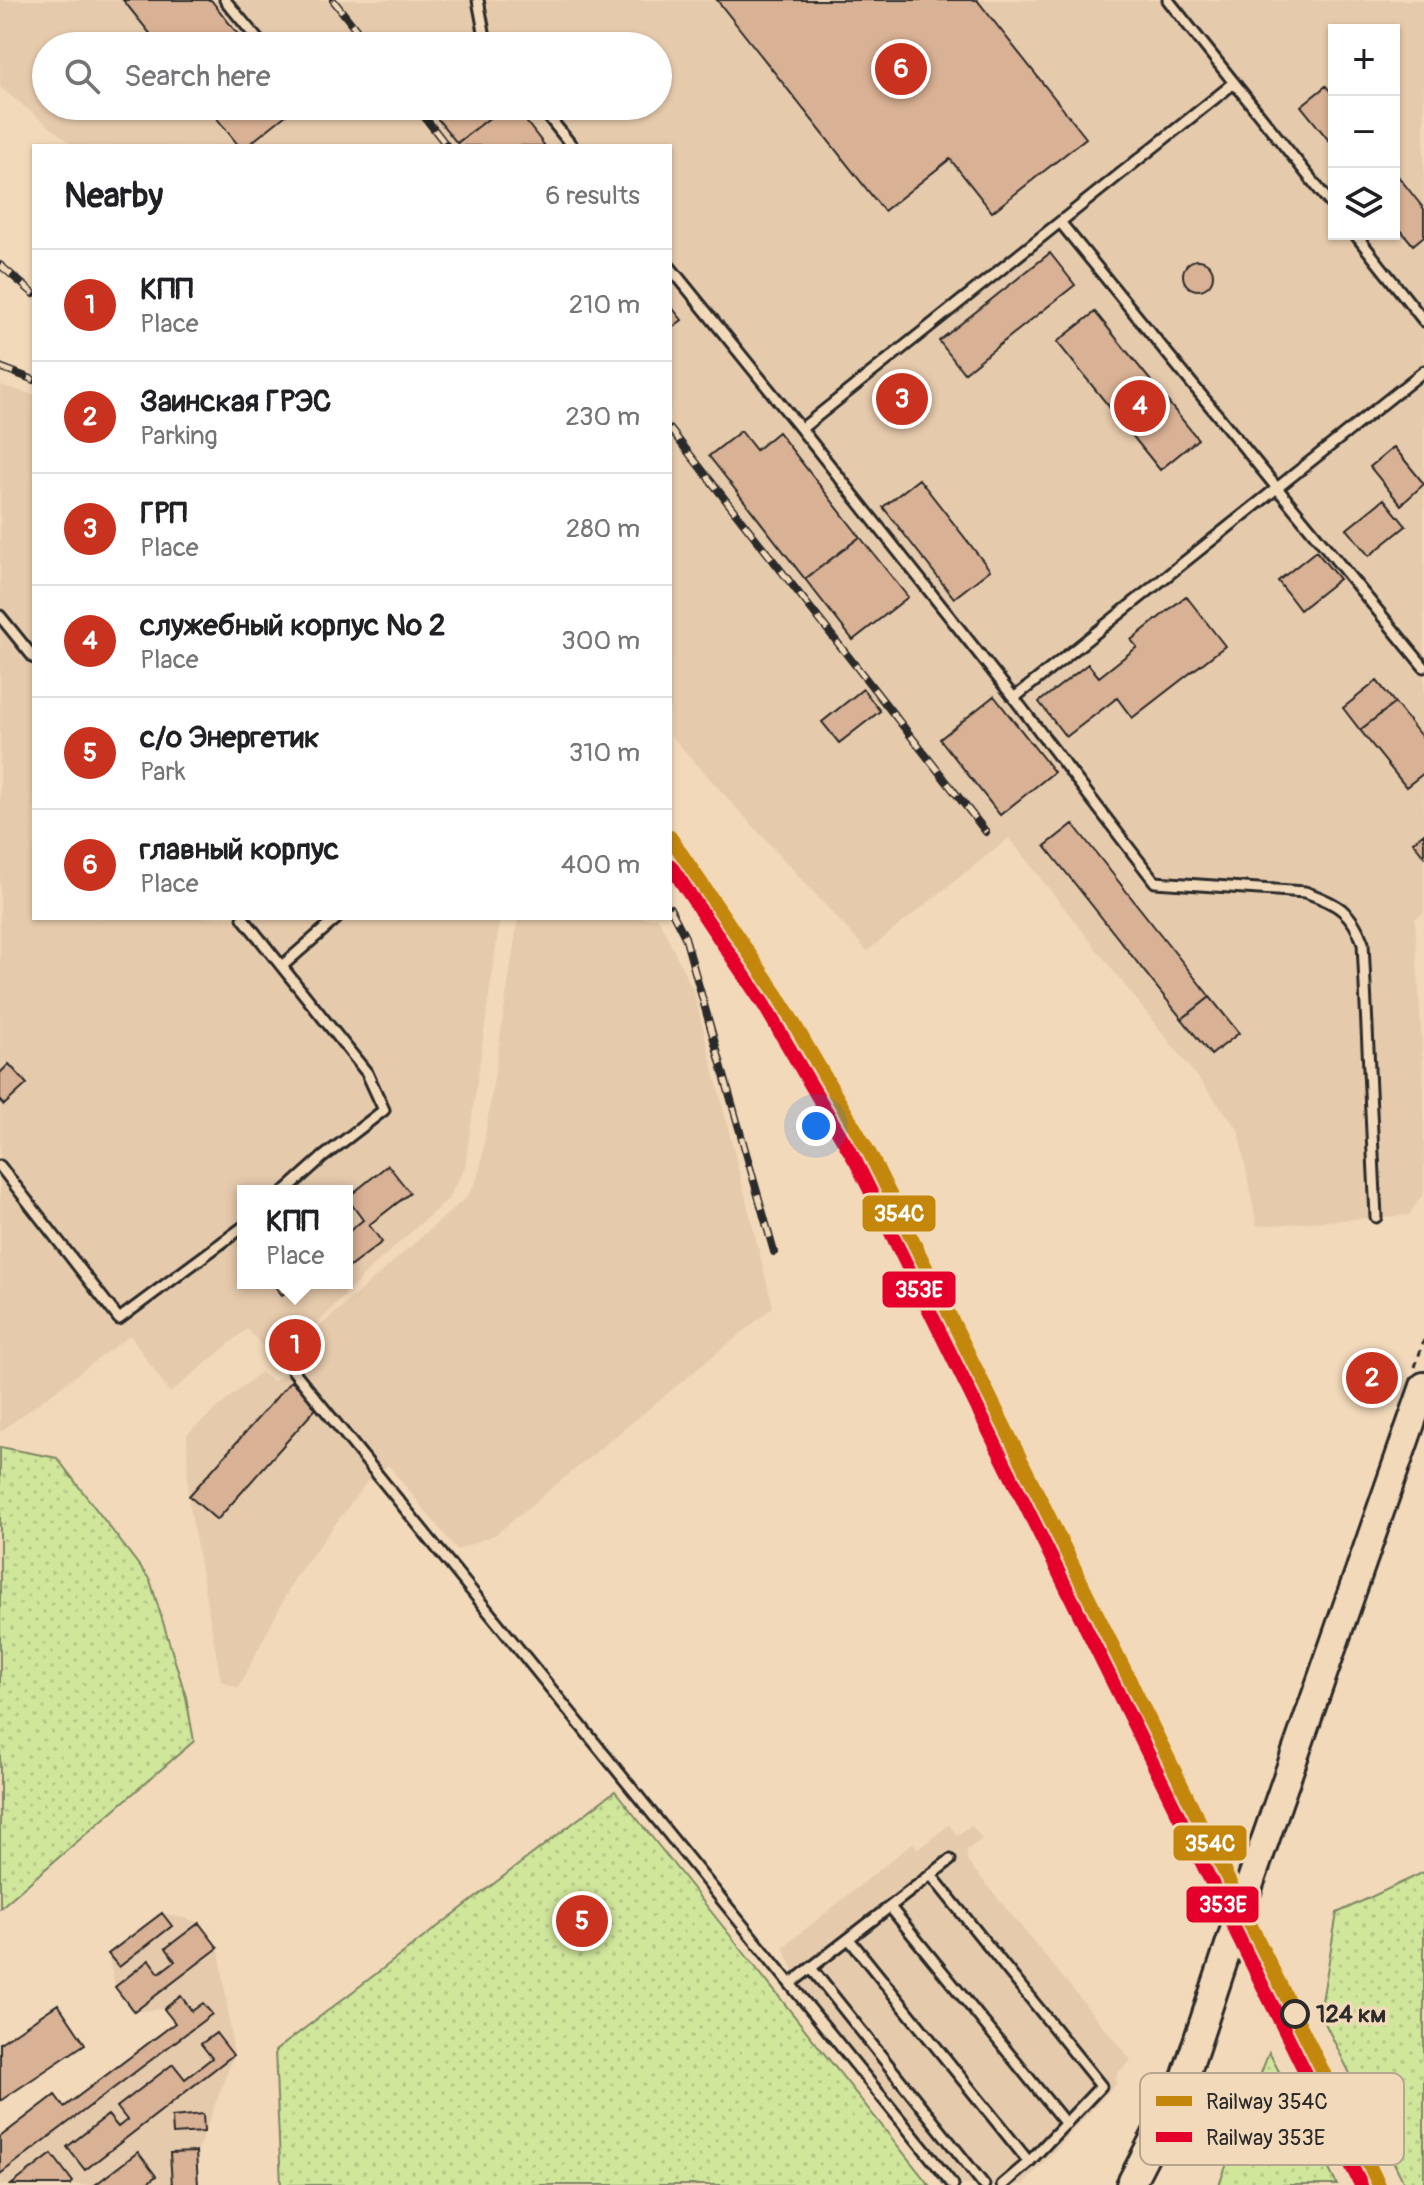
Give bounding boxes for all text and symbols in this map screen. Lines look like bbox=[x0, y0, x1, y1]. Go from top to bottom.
map controls bbox=[1328, 24, 1400, 240]
button: + bbox=[1328, 24, 1400, 96]
search box bbox=[32, 32, 672, 120]
pin: 6 bbox=[875, 39, 927, 99]
icon: search bbox=[60, 54, 104, 98]
text: Search here bbox=[124, 58, 271, 95]
button: − bbox=[1328, 96, 1400, 168]
button: layers bbox=[1328, 168, 1400, 240]
text: Nearby bbox=[64, 175, 163, 218]
text: 6 results bbox=[545, 180, 640, 212]
text: КПП bbox=[140, 271, 193, 308]
text: 1 bbox=[85, 289, 95, 321]
text: 210 m bbox=[569, 289, 640, 321]
text: Place bbox=[140, 308, 199, 340]
pin: 3 bbox=[876, 369, 928, 429]
pin: 4 bbox=[1114, 376, 1166, 436]
text: Заинская ГРЭС bbox=[140, 383, 331, 420]
text: 2 bbox=[83, 401, 97, 433]
text: 230 m bbox=[565, 401, 640, 433]
text: Parking bbox=[140, 420, 218, 452]
text: ГРП bbox=[140, 495, 187, 532]
text: 3 bbox=[83, 513, 97, 545]
text: 280 m bbox=[566, 513, 640, 545]
text: Place bbox=[140, 532, 199, 564]
text: служебный корпус № 2 bbox=[140, 607, 445, 644]
text: 4 bbox=[82, 625, 98, 657]
text: 300 m bbox=[561, 625, 640, 657]
text: Place bbox=[140, 644, 199, 676]
text: с/о Энергетик bbox=[140, 719, 319, 756]
text: 5 bbox=[83, 737, 97, 769]
text: 310 m bbox=[569, 737, 640, 769]
text: Park bbox=[140, 756, 186, 788]
text: главный корпус bbox=[140, 831, 339, 868]
text: 6 bbox=[82, 849, 98, 881]
text: 400 m bbox=[561, 849, 640, 881]
text: Place bbox=[140, 868, 199, 900]
your location bbox=[796, 1106, 836, 1146]
popup bbox=[237, 1185, 353, 1289]
line badge: 354С bbox=[861, 1194, 937, 1233]
text: 354С bbox=[874, 1200, 925, 1228]
text: КПП bbox=[266, 1203, 319, 1240]
text: Place bbox=[266, 1240, 324, 1272]
line badge: 353Е bbox=[881, 1270, 957, 1309]
text: 353Е bbox=[895, 1276, 944, 1304]
pin: 1 bbox=[269, 1315, 321, 1375]
pin: 2 bbox=[1346, 1348, 1398, 1408]
line badge: 354С bbox=[1172, 1824, 1248, 1862]
text: 354С bbox=[1185, 1830, 1236, 1858]
line badge: 353Е bbox=[1185, 1885, 1260, 1924]
pin: 5 bbox=[556, 1891, 608, 1951]
text: 353Е bbox=[1199, 1891, 1248, 1919]
marker: 124 км bbox=[1281, 2000, 1309, 2028]
place label: 124 км bbox=[1316, 2000, 1386, 2029]
legend bbox=[1140, 2073, 1404, 2165]
text: Railway 354С bbox=[1206, 2088, 1328, 2116]
text: Railway 353Е bbox=[1206, 2124, 1325, 2152]

